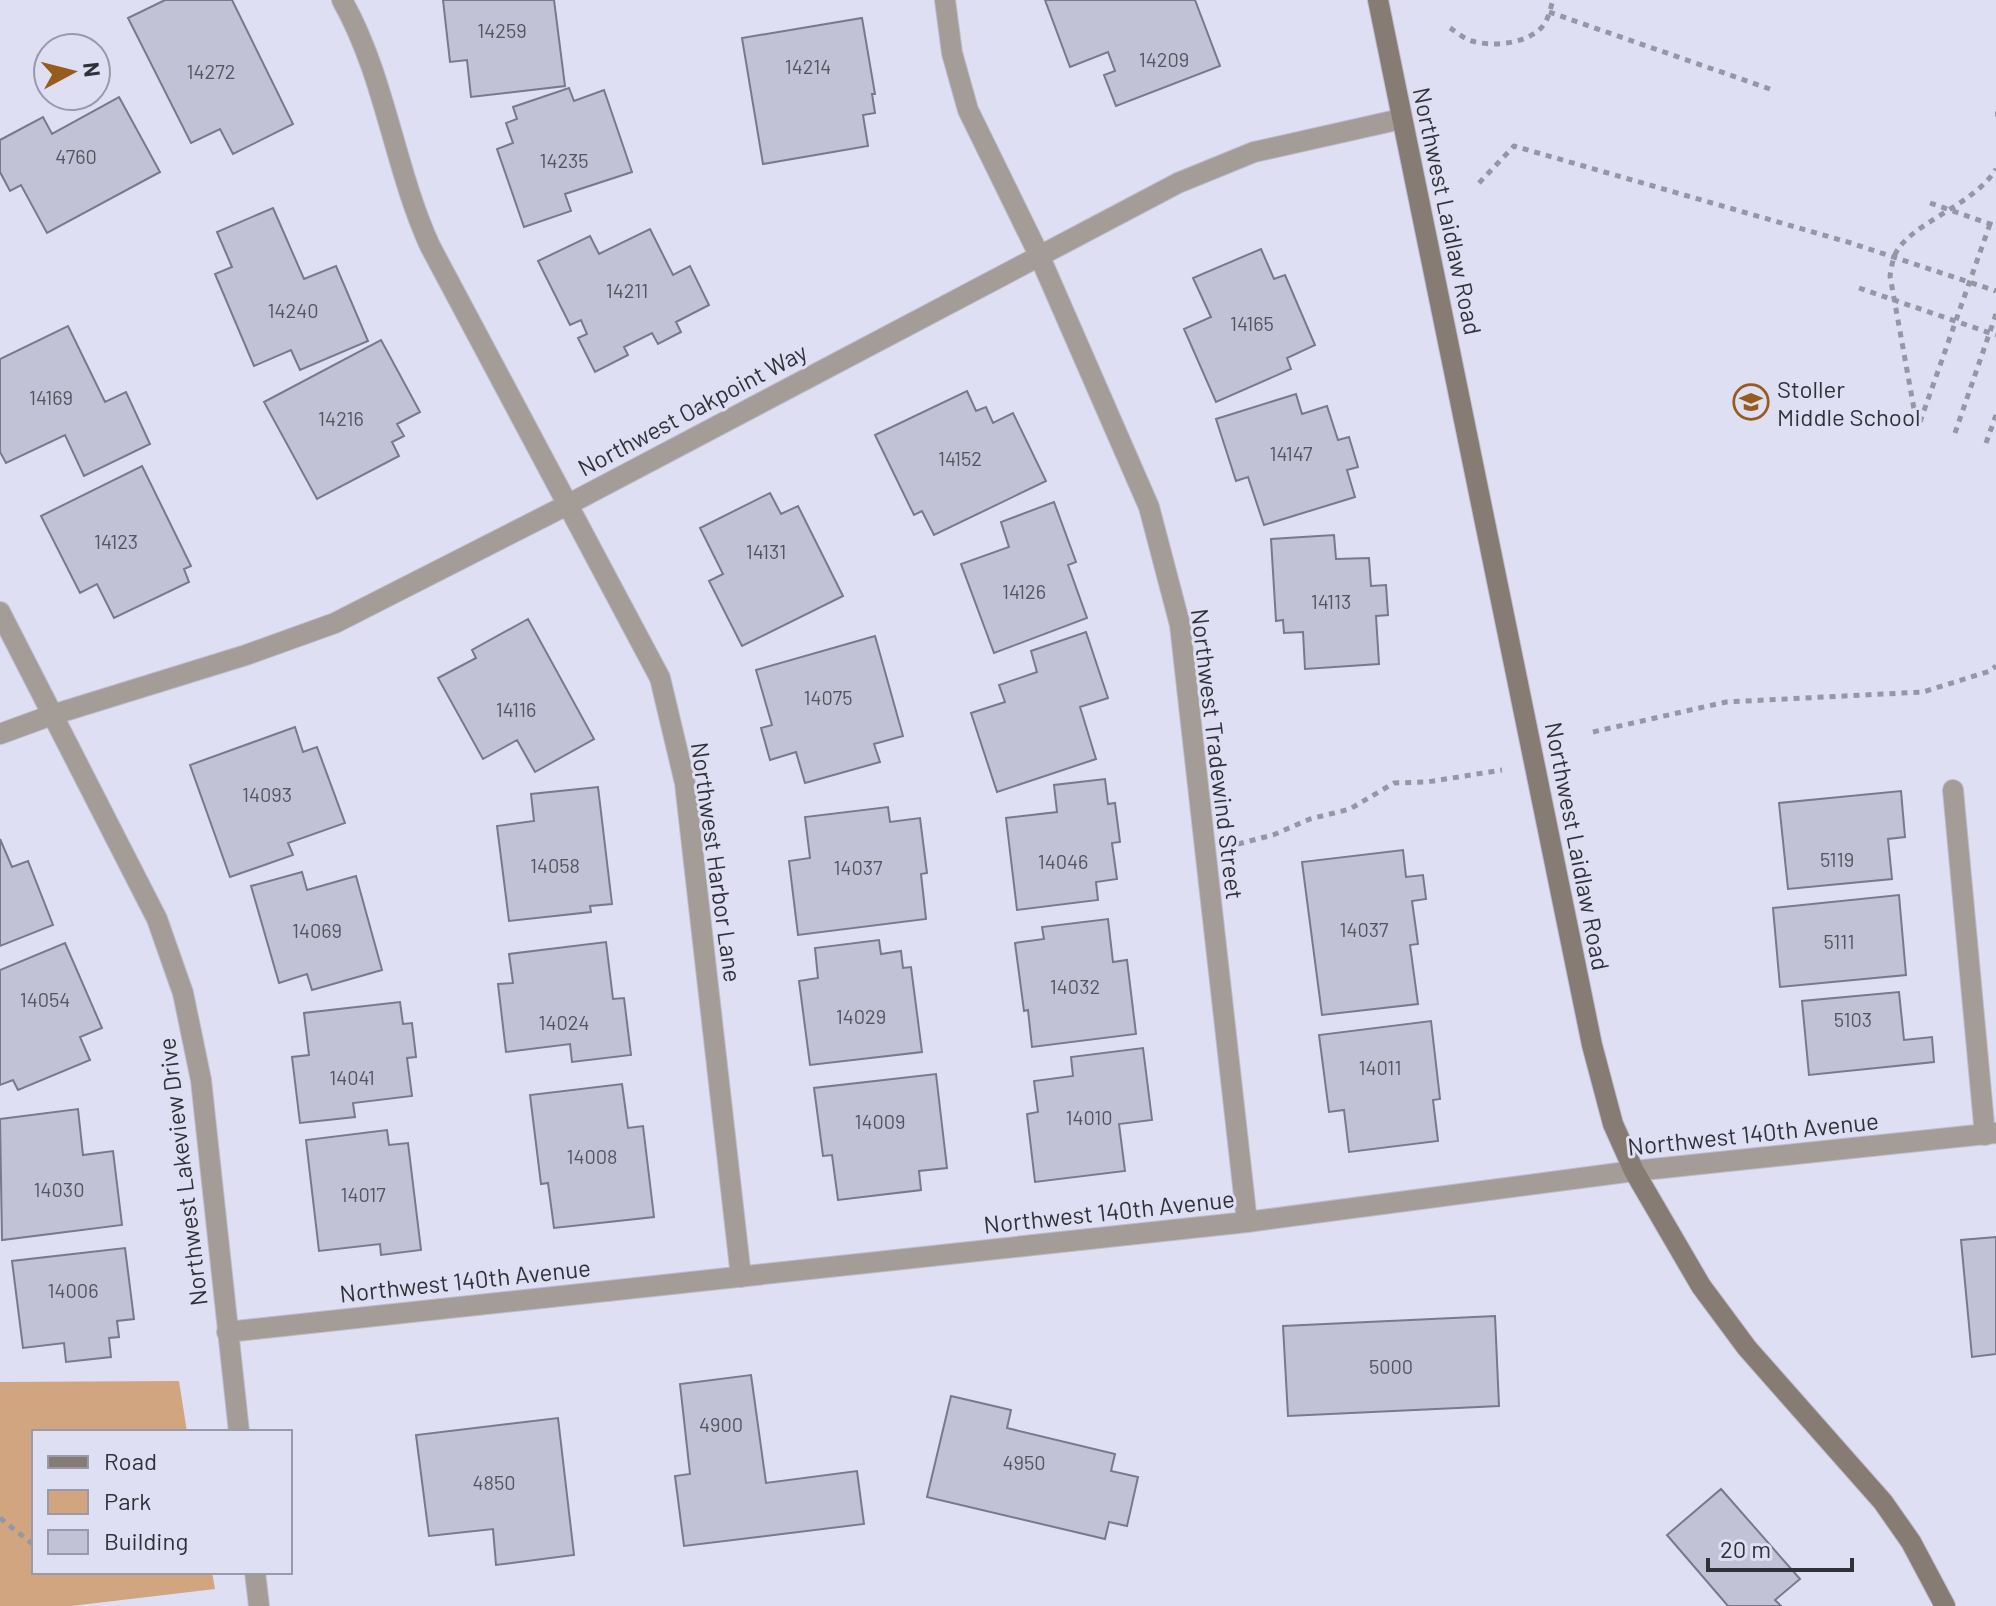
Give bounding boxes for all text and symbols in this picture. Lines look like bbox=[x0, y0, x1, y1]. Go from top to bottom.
house number: 14259 bbox=[477, 18, 527, 42]
north arrow bbox=[32, 32, 112, 112]
house number: 14209 bbox=[1139, 47, 1189, 71]
house number: 14214 bbox=[785, 54, 831, 78]
house number: 14272 bbox=[187, 59, 235, 83]
text: N bbox=[79, 61, 107, 78]
street label: Northwest Laidlaw Road bbox=[1408, 85, 1488, 337]
house number: 4760 bbox=[55, 144, 97, 168]
house number: 14235 bbox=[539, 148, 589, 172]
house number: 14211 bbox=[606, 278, 648, 302]
house number: 14240 bbox=[267, 298, 319, 322]
house number: 14165 bbox=[1230, 311, 1274, 335]
street label: Northwest Oakpoint Way bbox=[572, 336, 812, 482]
place label: Stoller Middle School bbox=[1777, 374, 1921, 431]
school or university icon: Stoller Middle School bbox=[1732, 383, 1770, 421]
house number: 14169 bbox=[29, 385, 73, 409]
house number: 14216 bbox=[318, 406, 364, 430]
house number: 14147 bbox=[1269, 441, 1313, 465]
house number: 14152 bbox=[938, 446, 982, 470]
house number: 14123 bbox=[94, 529, 138, 553]
house number: 14131 bbox=[746, 539, 786, 563]
house number: 14126 bbox=[1002, 579, 1046, 603]
house number: 14113 bbox=[1311, 589, 1351, 613]
street label: Northwest Tradewind Street bbox=[1186, 607, 1250, 901]
house number: 14075 bbox=[803, 685, 853, 709]
house number: 14116 bbox=[496, 697, 536, 721]
street label: Northwest Laidlaw Road bbox=[1540, 719, 1616, 973]
street label: Northwest Harbor Lane bbox=[686, 740, 748, 984]
house number: 14093 bbox=[242, 782, 292, 806]
house number: 5119 bbox=[1820, 847, 1854, 871]
house number: 14046 bbox=[1038, 849, 1088, 873]
house number: 14058 bbox=[530, 853, 580, 877]
house number: 14037 bbox=[833, 855, 883, 879]
house number: 14037 bbox=[1339, 917, 1389, 941]
house number: 14069 bbox=[292, 918, 342, 942]
house number: 5111 bbox=[1824, 929, 1854, 953]
house number: 14032 bbox=[1050, 974, 1100, 998]
house number: 14054 bbox=[20, 987, 70, 1011]
house number: 14029 bbox=[836, 1004, 886, 1028]
house number: 5103 bbox=[1834, 1007, 1872, 1031]
house number: 14024 bbox=[538, 1010, 590, 1034]
street label: Northwest Lakeview Drive bbox=[151, 1036, 213, 1308]
house number: 14011 bbox=[1359, 1055, 1401, 1079]
house number: 14041 bbox=[329, 1065, 375, 1089]
house number: 14010 bbox=[1065, 1105, 1113, 1129]
street label: Northwest 140th Avenue bbox=[1626, 1105, 1880, 1161]
house number: 14009 bbox=[854, 1109, 906, 1133]
house number: 14008 bbox=[566, 1144, 618, 1168]
house number: 14030 bbox=[34, 1177, 84, 1201]
house number: 14017 bbox=[340, 1182, 386, 1206]
street label: Northwest 140th Avenue bbox=[982, 1183, 1236, 1239]
street label: Northwest 140th Avenue bbox=[338, 1252, 592, 1308]
house number: 14006 bbox=[48, 1278, 98, 1302]
house number: 5000 bbox=[1369, 1354, 1413, 1378]
house number: 4900 bbox=[699, 1412, 743, 1436]
legend bbox=[32, 1430, 292, 1574]
text: Road bbox=[104, 1446, 157, 1475]
house number: 4950 bbox=[1002, 1450, 1046, 1474]
house number: 4850 bbox=[472, 1470, 516, 1494]
text: Park bbox=[104, 1486, 151, 1515]
scale bar bbox=[1708, 1522, 1852, 1572]
text: Building bbox=[104, 1526, 188, 1555]
text: 20 m bbox=[1720, 1534, 1771, 1563]

